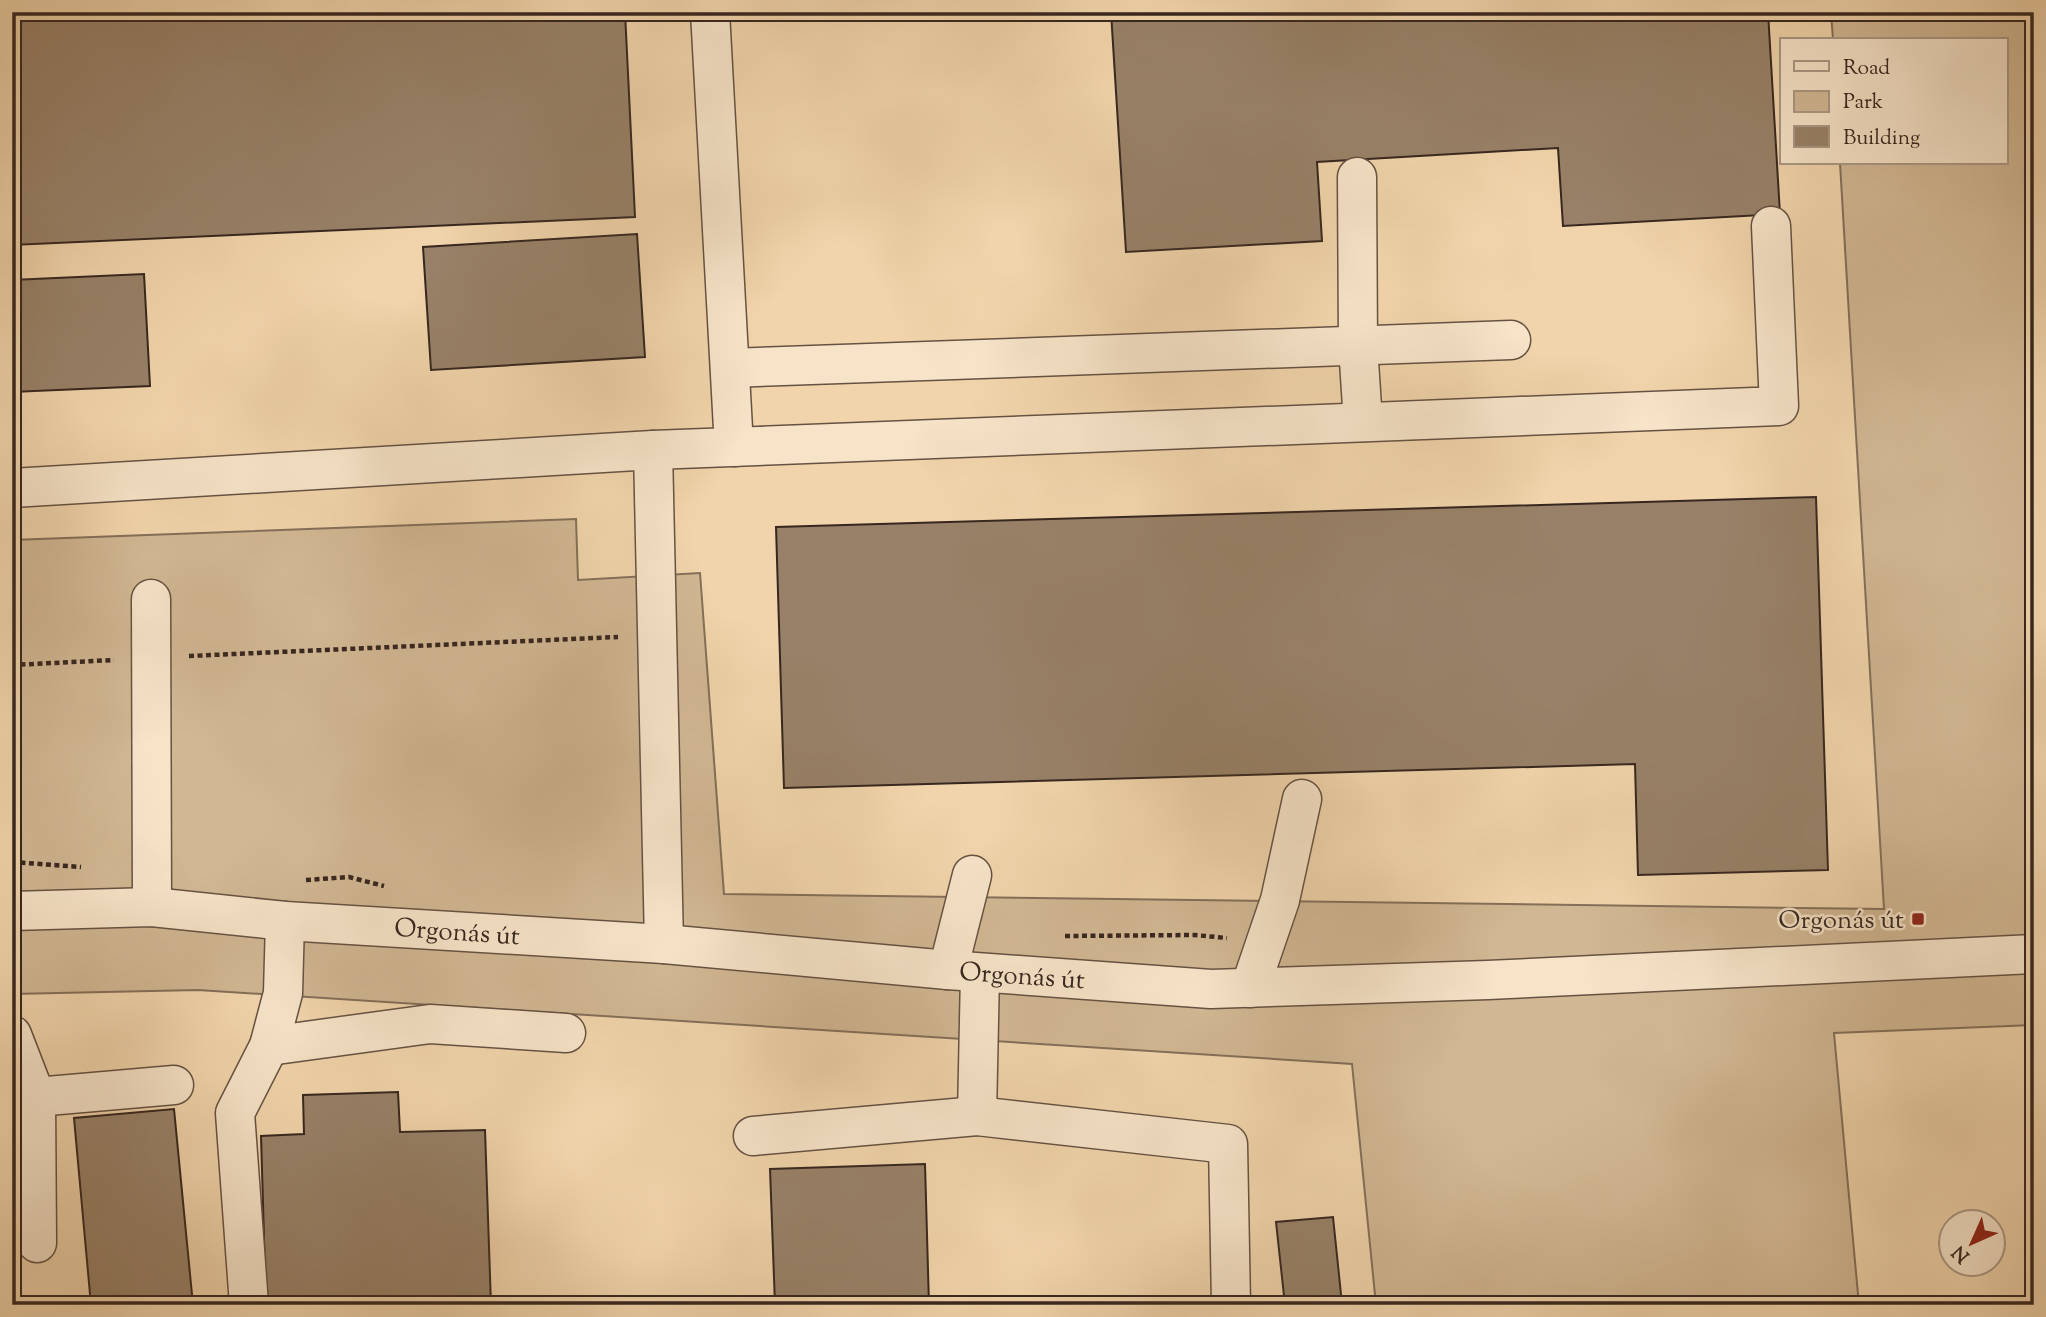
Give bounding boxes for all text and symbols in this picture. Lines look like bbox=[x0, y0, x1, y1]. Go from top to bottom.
legend bbox=[1780, 38, 2008, 164]
text: Road bbox=[1843, 54, 1890, 84]
text: Park bbox=[1843, 88, 1884, 118]
text: Building bbox=[1843, 124, 1920, 154]
place label: Orgonás út bbox=[1778, 903, 1904, 940]
street label: Orgonás út bbox=[393, 911, 521, 956]
marker: Orgonás út bbox=[1910, 911, 1926, 927]
street label: Orgonás út bbox=[958, 955, 1086, 1000]
north arrow bbox=[1938, 1208, 2008, 1278]
text: N bbox=[1947, 1238, 1977, 1268]

